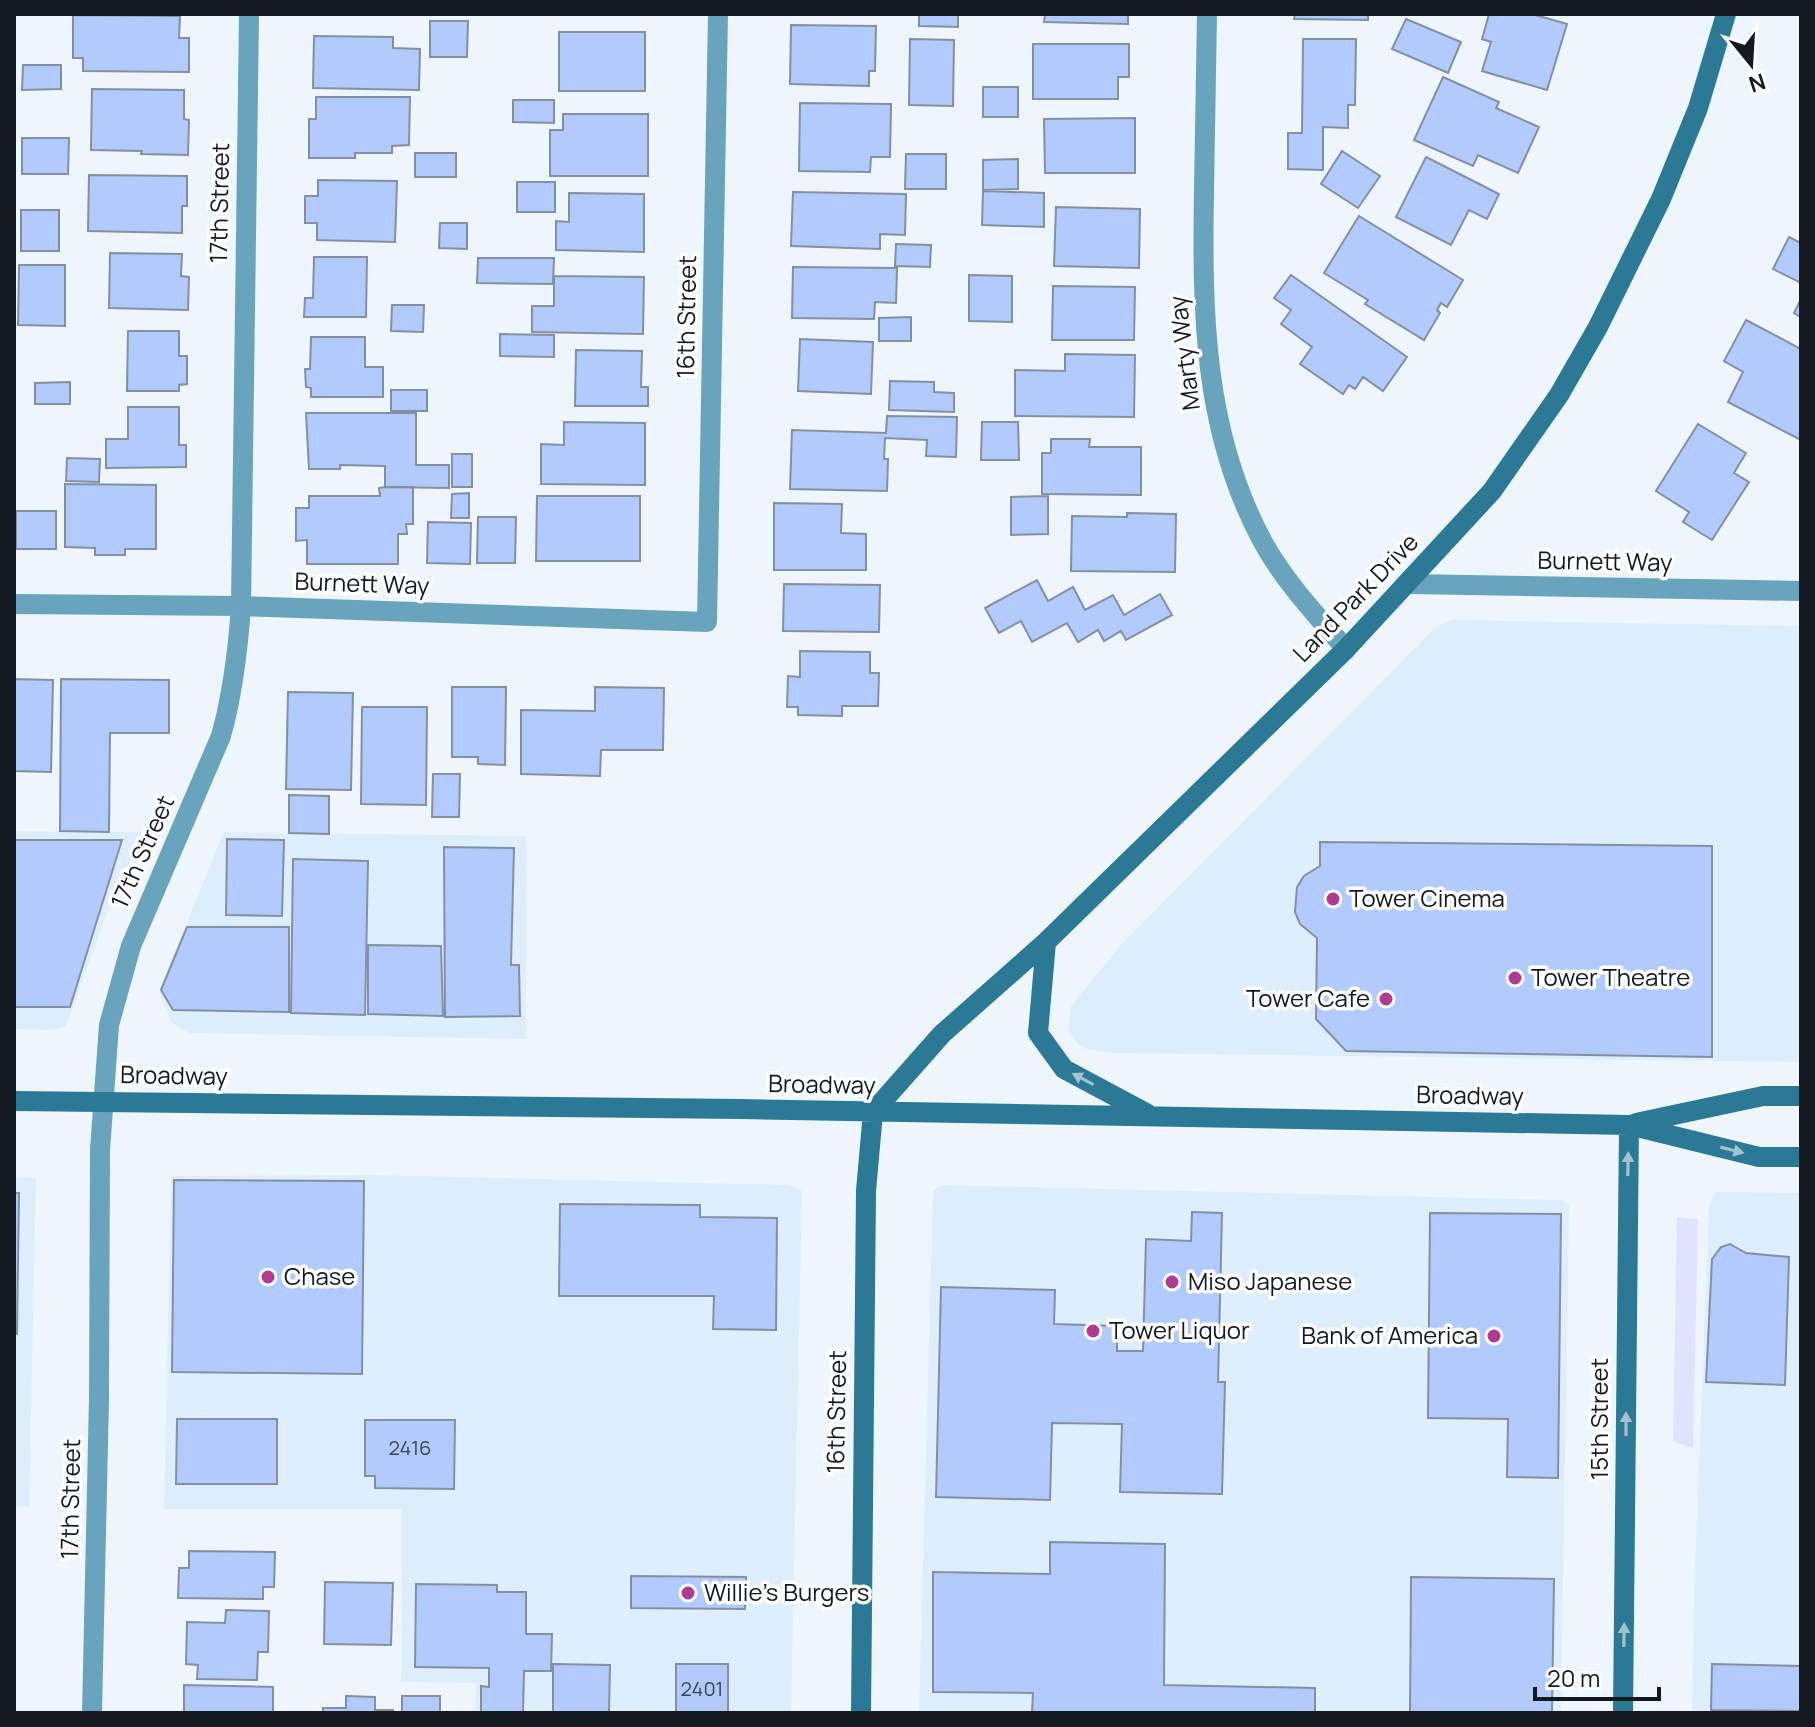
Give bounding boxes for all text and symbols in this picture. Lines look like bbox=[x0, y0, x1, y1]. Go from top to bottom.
north arrow bbox=[1711, 24, 1791, 104]
text: N bbox=[1745, 66, 1769, 100]
street label: 17th Street bbox=[201, 142, 236, 264]
street label: 16th Street bbox=[668, 255, 703, 379]
street label: Marty Way bbox=[1160, 294, 1207, 413]
street label: Land Park Drive bbox=[1285, 525, 1425, 669]
street label: Burnett Way bbox=[1537, 543, 1673, 578]
street label: Burnett Way bbox=[294, 564, 430, 601]
street label: 17th Street bbox=[102, 790, 181, 913]
place label: Tower Cinema bbox=[1349, 881, 1505, 914]
marker: Tower Cinema bbox=[1324, 890, 1342, 908]
place label: Tower Theatre bbox=[1531, 960, 1690, 993]
marker: Tower Theatre bbox=[1506, 969, 1524, 987]
place label: Tower Cafe bbox=[1246, 981, 1370, 1014]
marker: Tower Cafe bbox=[1377, 990, 1395, 1008]
street label: Broadway bbox=[120, 1057, 229, 1092]
street label: Broadway bbox=[768, 1066, 877, 1101]
one-way arrow bbox=[1072, 1073, 1094, 1087]
street label: Broadway bbox=[1416, 1077, 1525, 1112]
one-way arrow bbox=[1719, 1144, 1744, 1156]
one-way arrow bbox=[1622, 1151, 1634, 1176]
place label: Chase bbox=[284, 1259, 355, 1292]
place label: Miso Japanese bbox=[1188, 1264, 1352, 1297]
marker: Chase bbox=[259, 1268, 277, 1286]
marker: Miso Japanese bbox=[1163, 1273, 1181, 1291]
place label: Tower Liquor bbox=[1109, 1313, 1250, 1346]
place label: Bank of America bbox=[1301, 1318, 1478, 1351]
marker: Tower Liquor bbox=[1084, 1322, 1102, 1340]
marker: Bank of America bbox=[1485, 1327, 1503, 1345]
street label: 16th Street bbox=[818, 1350, 853, 1474]
street label: 15th Street bbox=[1582, 1358, 1615, 1480]
one-way arrow bbox=[1620, 1411, 1632, 1436]
house number: 2416 bbox=[389, 1434, 432, 1461]
street label: 17th Street bbox=[52, 1438, 87, 1560]
place label: Willie's Burgers bbox=[704, 1575, 869, 1608]
marker: Willie's Burgers bbox=[679, 1584, 697, 1602]
one-way arrow bbox=[1617, 1622, 1630, 1647]
scale bar bbox=[1535, 1651, 1659, 1701]
text: 20 m bbox=[1547, 1661, 1600, 1694]
house number: 2401 bbox=[681, 1675, 723, 1702]

